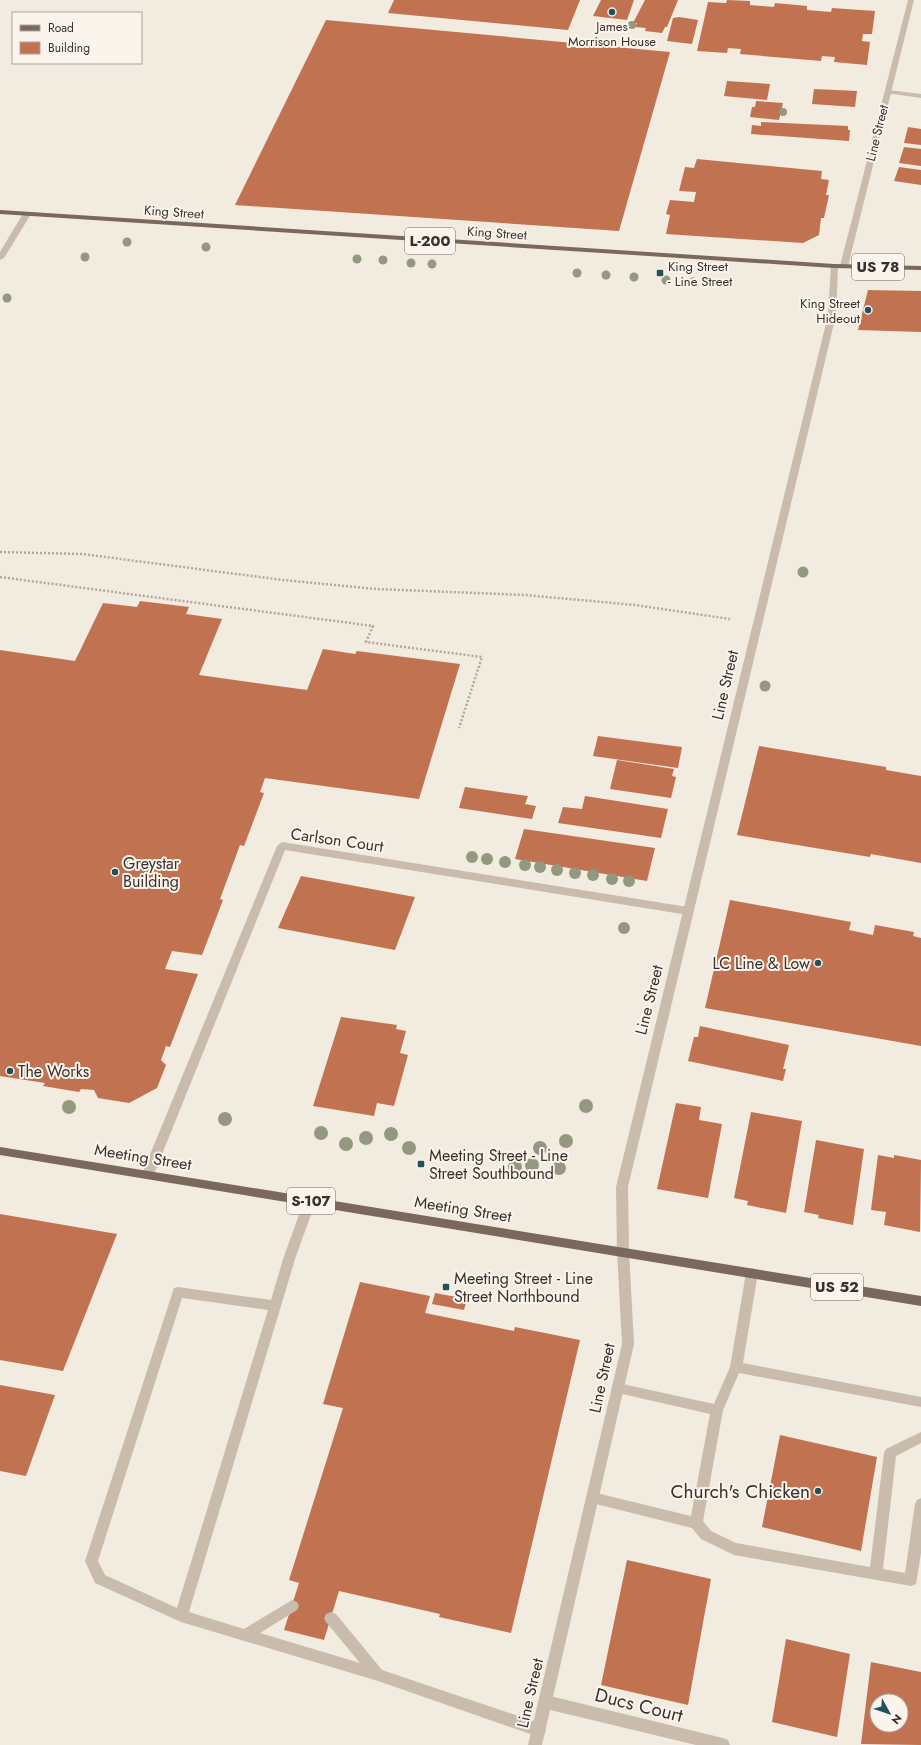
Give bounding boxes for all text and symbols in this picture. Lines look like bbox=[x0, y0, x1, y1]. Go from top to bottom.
marker: James Morrison House bbox=[607, 7, 617, 17]
legend bbox=[12, 12, 142, 64]
place label: James Morrison House bbox=[568, 17, 656, 51]
text: Road bbox=[48, 19, 74, 37]
text: Building bbox=[48, 39, 90, 57]
street label: Line Street bbox=[861, 102, 893, 163]
street label: King Street bbox=[143, 200, 205, 224]
street label: King Street bbox=[466, 221, 528, 245]
road number: L-200 bbox=[405, 228, 455, 254]
road number: US 78 bbox=[852, 254, 904, 280]
place label: King Street - Line Street bbox=[668, 257, 733, 291]
marker: King Street - Line Street bbox=[655, 268, 665, 278]
place label: King Street Hideout bbox=[800, 294, 861, 328]
marker: King Street Hideout bbox=[863, 305, 873, 315]
street label: Line Street bbox=[706, 648, 744, 722]
street label: Carlson Court bbox=[289, 822, 385, 858]
place label: Greystar Building bbox=[123, 852, 180, 893]
marker: Greystar Building bbox=[110, 867, 120, 877]
place label: LC Line & Low bbox=[713, 952, 810, 975]
marker: LC Line & Low bbox=[813, 958, 823, 968]
street label: Line Street bbox=[629, 963, 669, 1037]
place label: The Works bbox=[18, 1060, 89, 1083]
marker: The Works bbox=[5, 1066, 15, 1076]
street label: Meeting Street bbox=[93, 1138, 193, 1176]
place label: Meeting Street - Line Street Southbound bbox=[429, 1144, 568, 1185]
marker: Meeting Street - Line Street Southbound bbox=[416, 1159, 426, 1169]
road number: S-107 bbox=[287, 1188, 335, 1214]
street label: Meeting Street bbox=[413, 1190, 513, 1228]
place label: Meeting Street - Line Street Northbound bbox=[454, 1267, 593, 1308]
road number: US 52 bbox=[811, 1274, 863, 1300]
marker: Meeting Street - Line Street Northbound bbox=[441, 1282, 451, 1292]
street label: Line Street bbox=[583, 1341, 621, 1415]
place label: Church's Chicken bbox=[671, 1478, 810, 1505]
marker: Church's Chicken bbox=[813, 1486, 823, 1496]
street label: Line Street bbox=[511, 1656, 549, 1730]
street label: Ducs Court bbox=[592, 1681, 686, 1729]
north arrow bbox=[869, 1693, 909, 1733]
text: N bbox=[888, 1711, 906, 1728]

